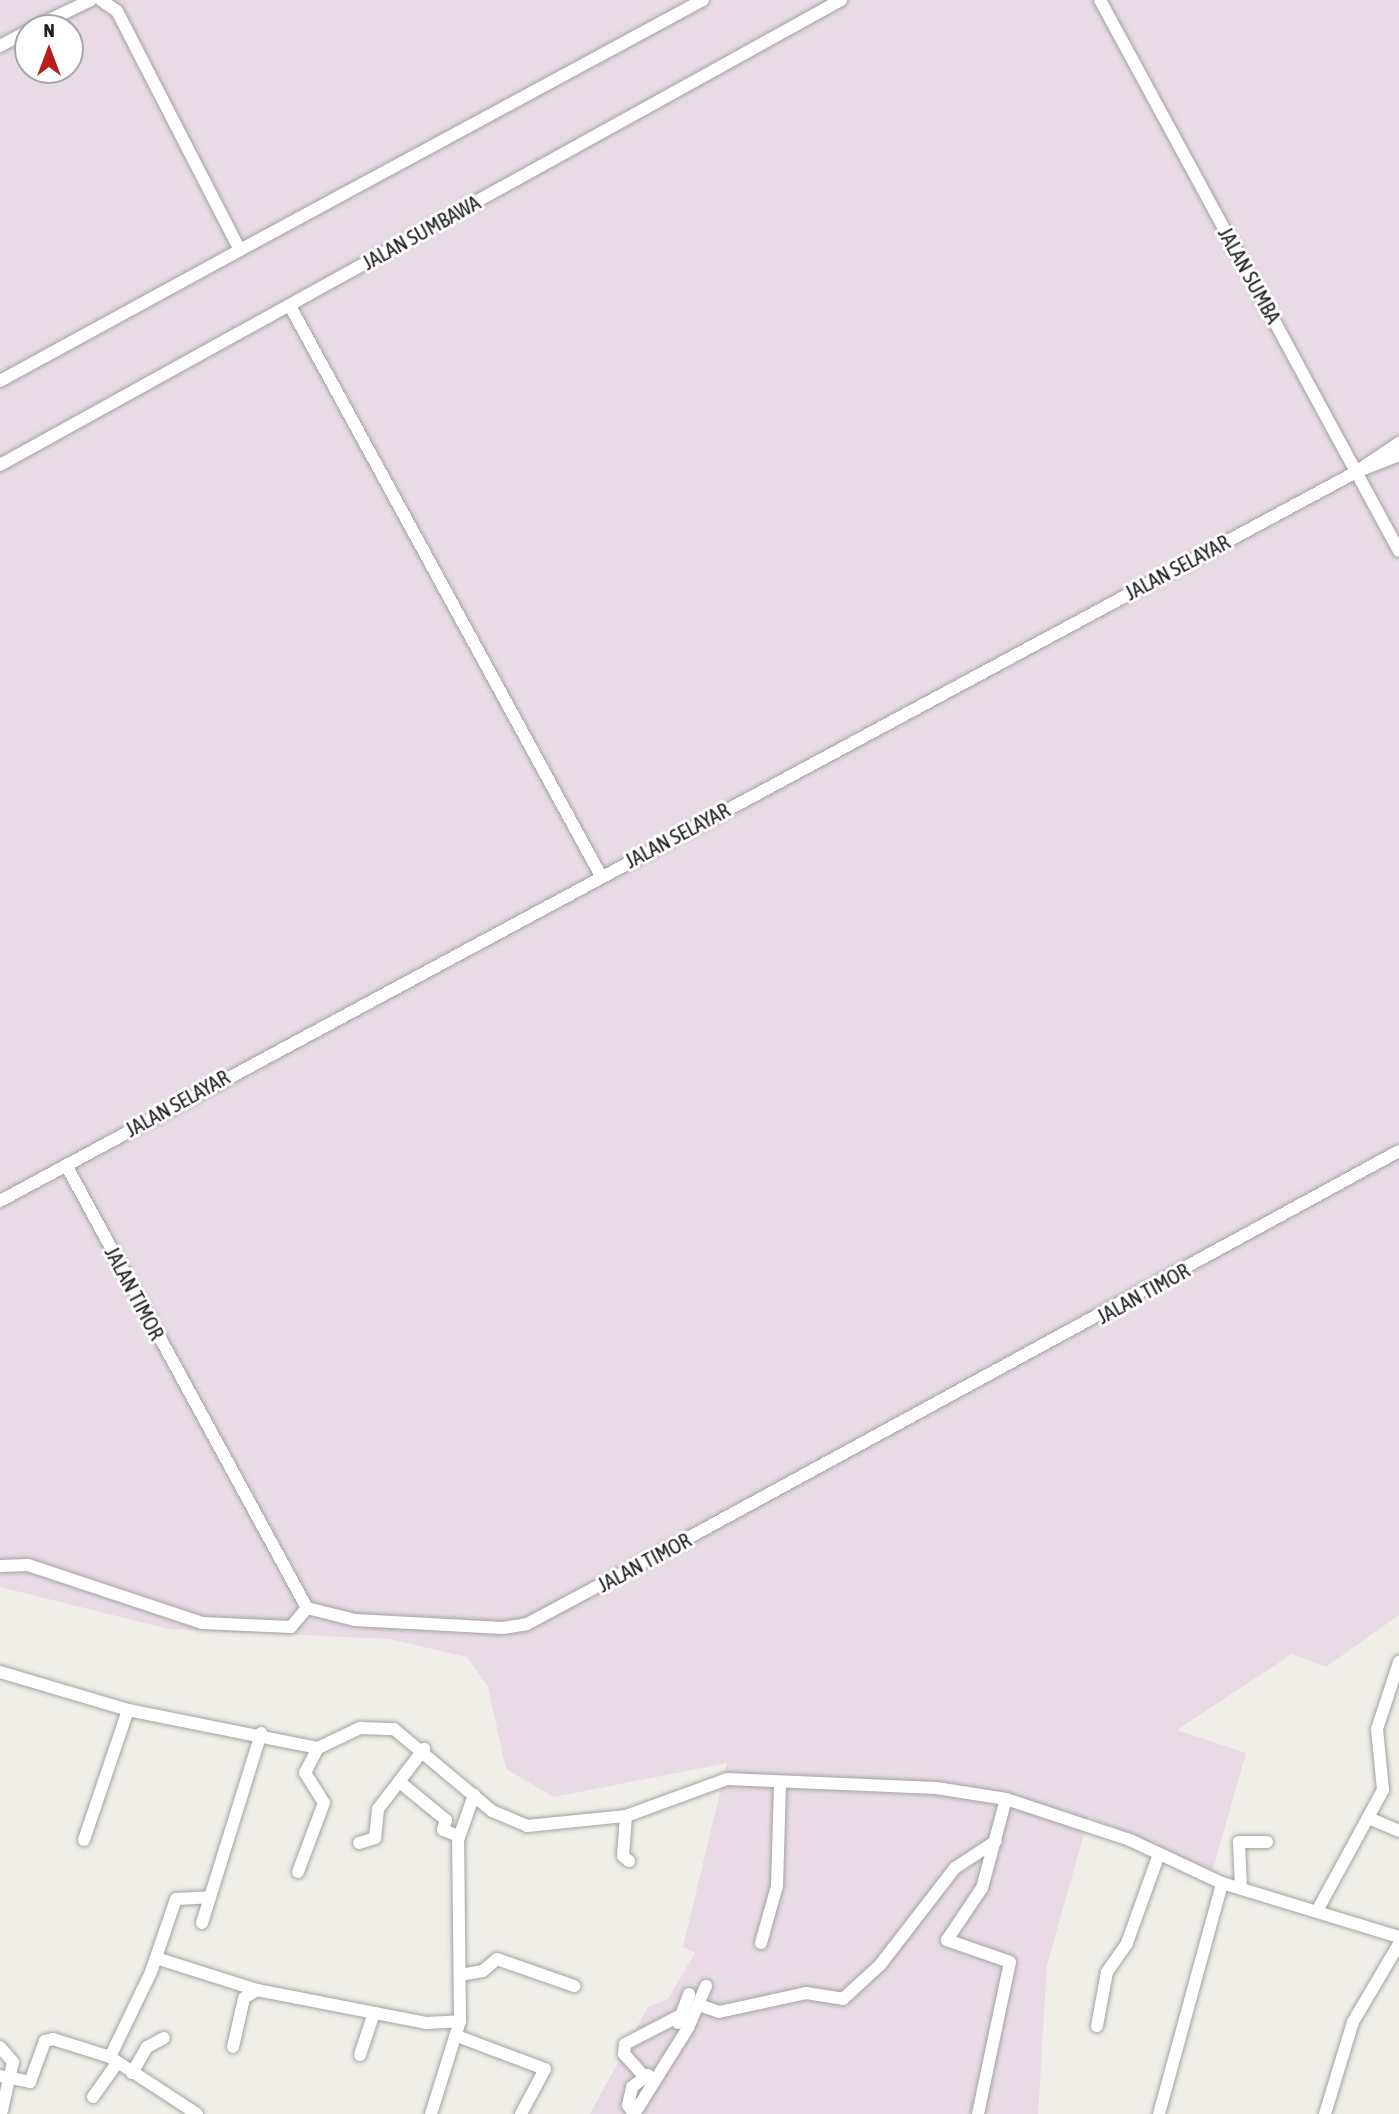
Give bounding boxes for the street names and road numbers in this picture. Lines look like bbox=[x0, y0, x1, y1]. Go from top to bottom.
street label: JALAN SUMBAWA bbox=[358, 189, 484, 275]
street label: JALAN SUMBA bbox=[1213, 222, 1287, 328]
street label: JALAN SELAYAR bbox=[1120, 529, 1234, 605]
street label: JALAN SELAYAR bbox=[620, 797, 734, 873]
street label: JALAN SELAYAR bbox=[121, 1064, 233, 1142]
street label: JALAN TIMOR bbox=[100, 1242, 170, 1344]
street label: JALAN TIMOR bbox=[1092, 1257, 1194, 1329]
street label: JALAN TIMOR bbox=[593, 1527, 695, 1597]

